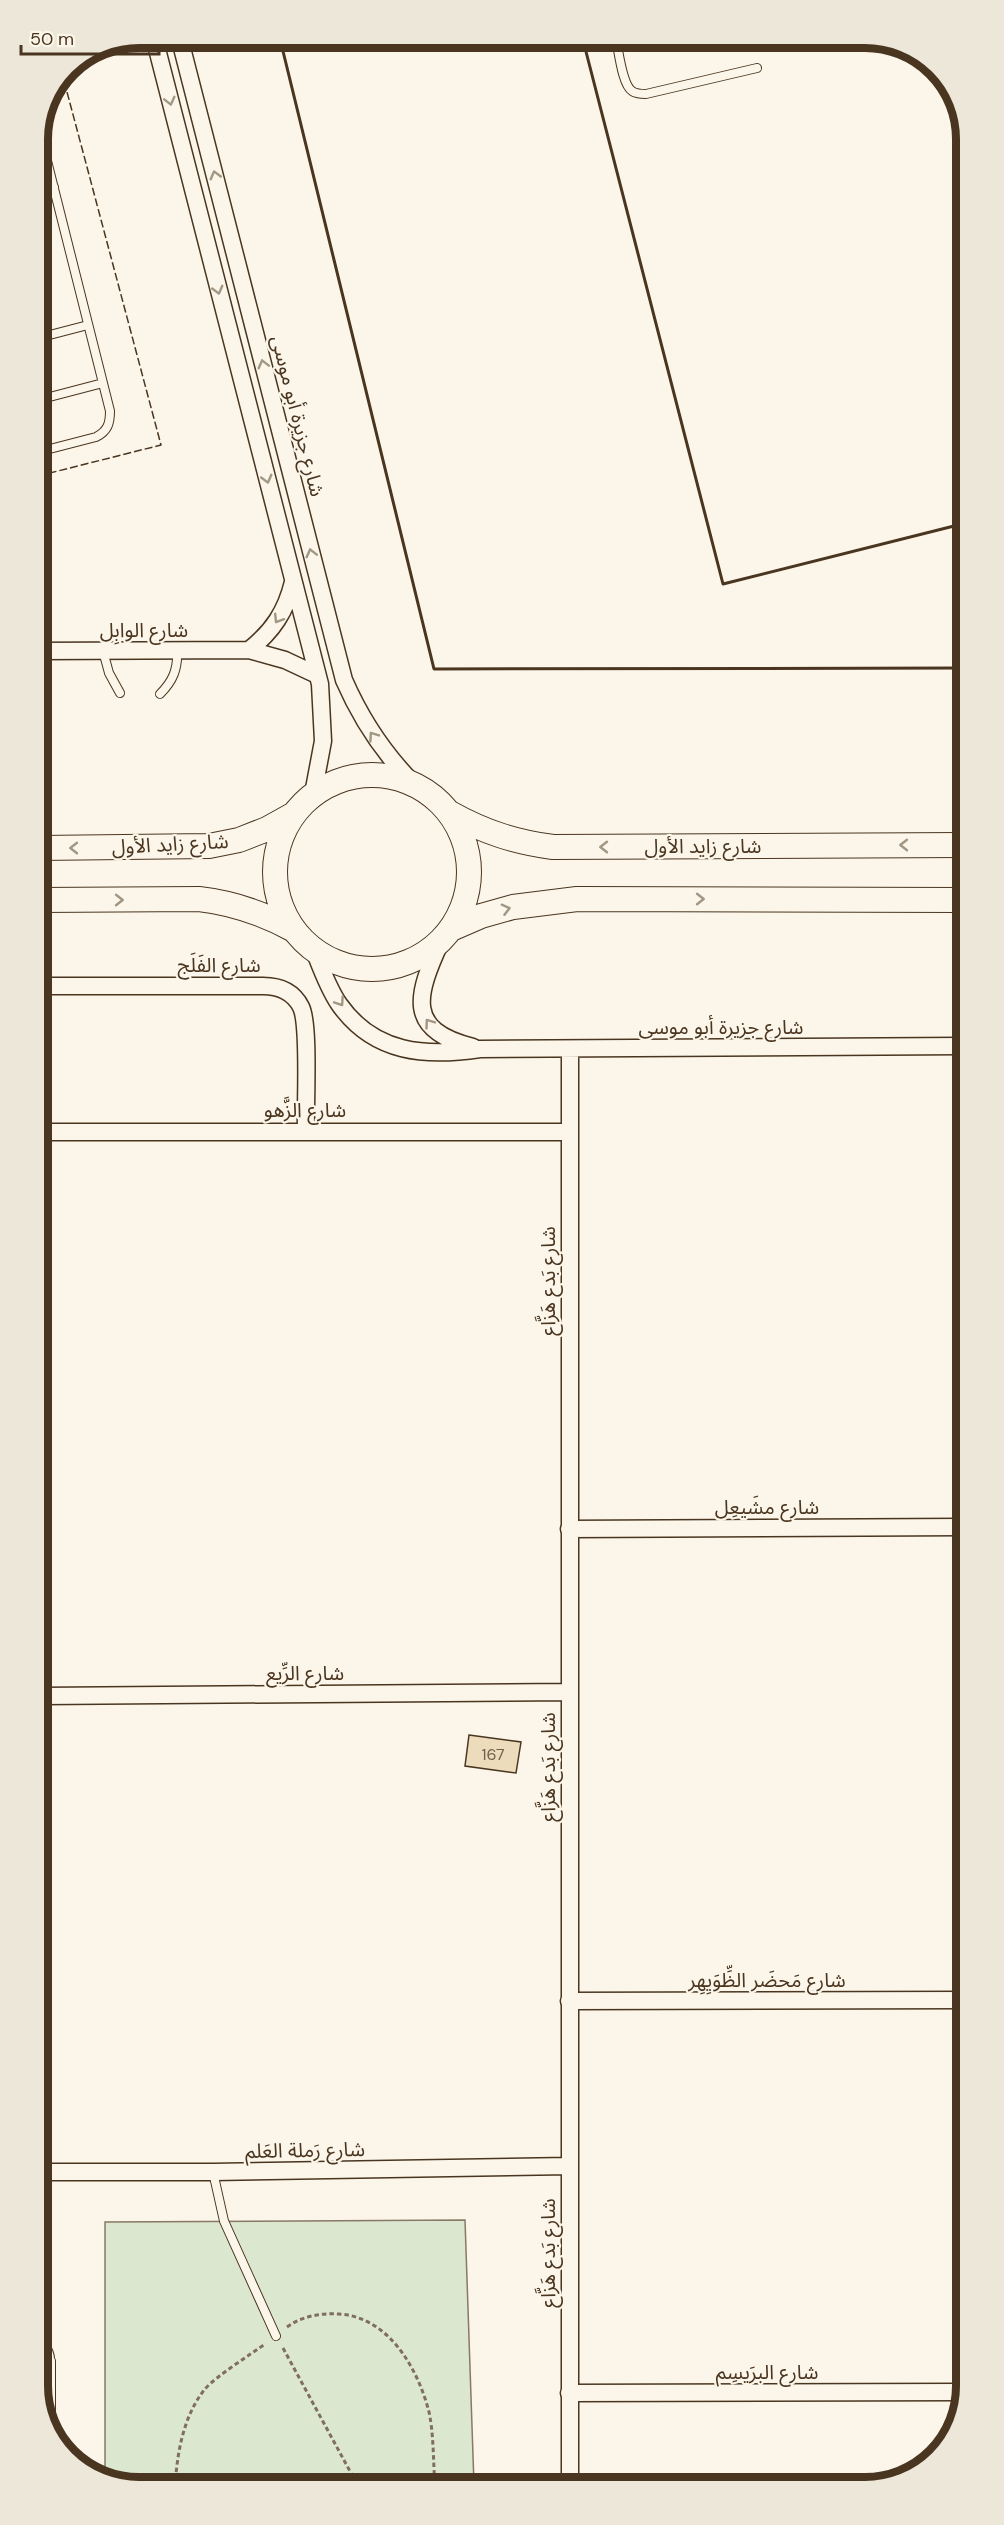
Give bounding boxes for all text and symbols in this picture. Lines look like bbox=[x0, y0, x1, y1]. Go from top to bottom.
scale bar bbox=[21, 18, 159, 56]
text: 50 m bbox=[30, 27, 74, 51]
one-way arrow bbox=[162, 96, 175, 106]
one-way arrow bbox=[210, 170, 222, 181]
one-way arrow bbox=[211, 284, 223, 295]
street label: شارع جزيرة أبو موسى bbox=[263, 333, 331, 500]
one-way arrow bbox=[258, 359, 271, 369]
one-way arrow bbox=[260, 474, 273, 484]
one-way arrow bbox=[305, 548, 318, 558]
one-way arrow bbox=[274, 613, 286, 623]
street label: شارع الوابِل bbox=[100, 617, 188, 645]
one-way arrow bbox=[369, 732, 380, 743]
street label: شارع زايد الأول bbox=[111, 828, 229, 862]
street label: شارع زايد الأول bbox=[644, 833, 762, 861]
one-way arrow bbox=[900, 839, 909, 851]
one-way arrow bbox=[600, 841, 609, 853]
one-way arrow bbox=[69, 842, 78, 854]
one-way arrow bbox=[696, 893, 705, 905]
one-way arrow bbox=[114, 894, 123, 906]
one-way arrow bbox=[500, 904, 511, 916]
street label: شارع الفَلَج bbox=[177, 952, 261, 980]
one-way arrow bbox=[332, 996, 343, 1007]
street label: شارع جزيرة أبو موسى bbox=[638, 1014, 804, 1042]
one-way arrow bbox=[425, 1019, 436, 1030]
street label: شارع الزَّهو bbox=[264, 1096, 346, 1125]
street label: شارع بَدع هَزَّاع bbox=[534, 1226, 563, 1336]
street label: شارع مشَيعِل bbox=[715, 1494, 819, 1522]
street label: شارع الرِّيع bbox=[266, 1660, 344, 1688]
street label: شارع بَدع هَزَّاع bbox=[534, 1712, 563, 1822]
house number: 167 bbox=[481, 1744, 505, 1765]
street label: شارع مَحضَر الظِّوَيِهِر bbox=[687, 1964, 846, 1995]
street label: شارع رَملة العَلم bbox=[245, 2136, 365, 2166]
street label: شارع بَدع هَزَّاع bbox=[534, 2198, 563, 2308]
street label: شارع البرَيسِم bbox=[716, 2359, 818, 2387]

